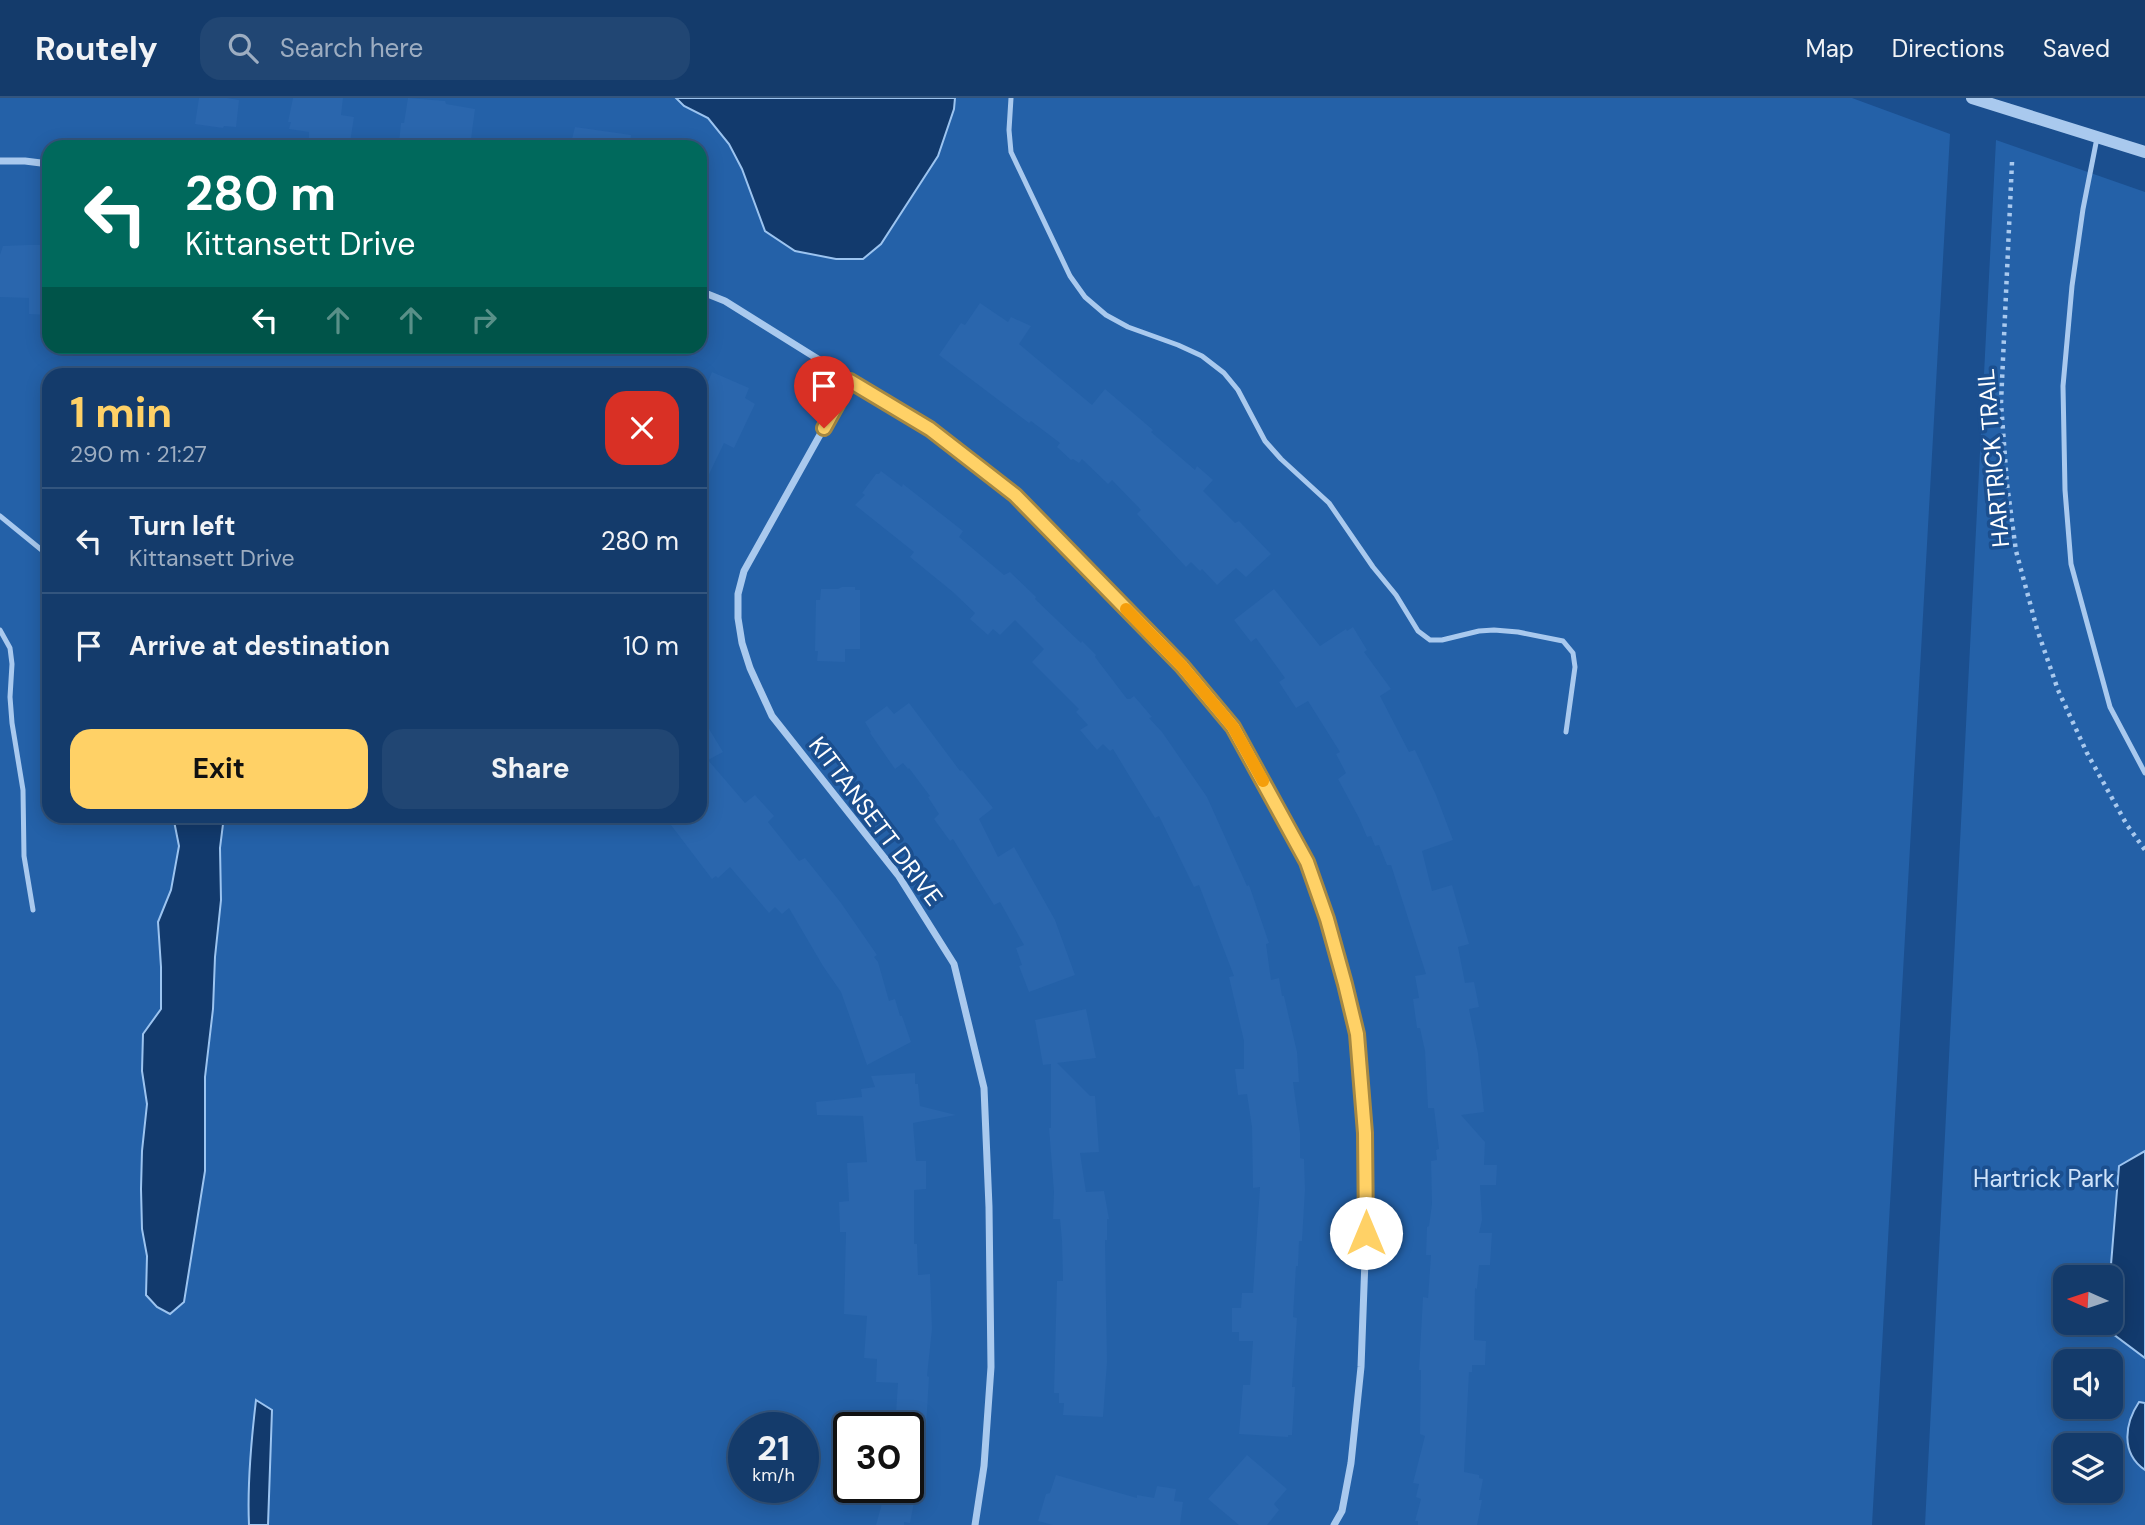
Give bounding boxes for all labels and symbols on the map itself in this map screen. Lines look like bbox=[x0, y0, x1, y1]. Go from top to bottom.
pin bbox=[794, 356, 854, 428]
street label: HARTRICK TRAIL bbox=[1970, 367, 2016, 549]
street label: KITTANSETT DRIVE bbox=[802, 730, 950, 912]
park label: Hartrick Park bbox=[1973, 1163, 2115, 1194]
position arrow bbox=[1329, 1196, 1403, 1270]
north arrow bbox=[2053, 1265, 2123, 1335]
speed limit sign: 30 bbox=[833, 1412, 924, 1503]

